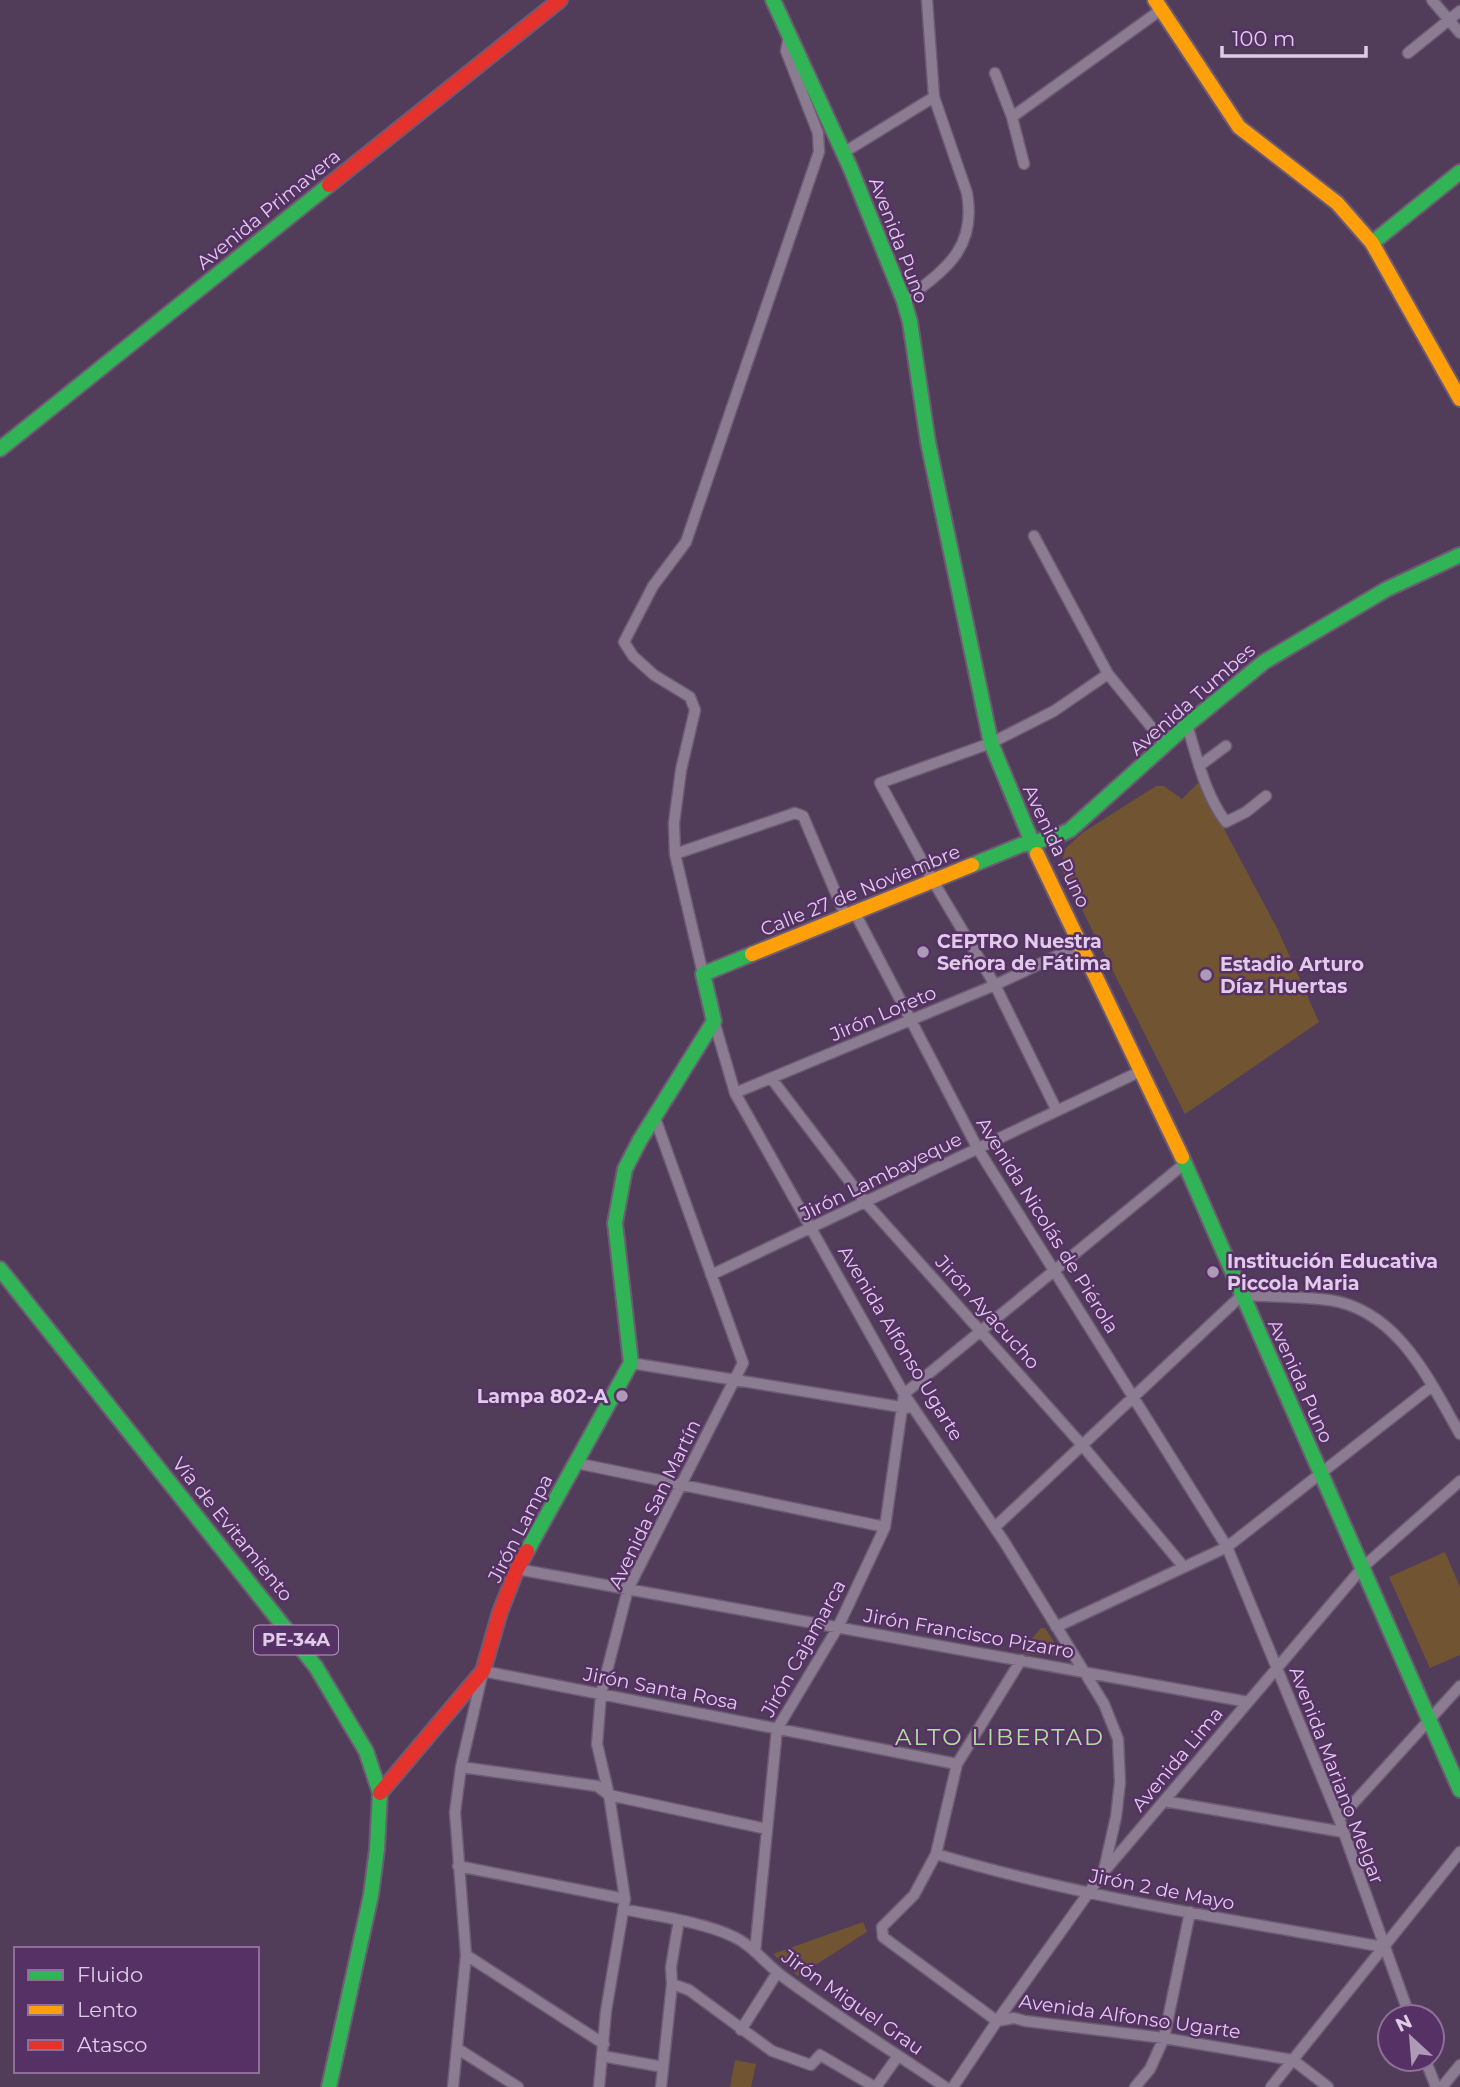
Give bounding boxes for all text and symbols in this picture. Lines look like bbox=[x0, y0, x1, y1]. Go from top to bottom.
scale bar bbox=[1222, 14, 1366, 58]
text: 100 m bbox=[1232, 26, 1295, 51]
street label: Avenida Primavera bbox=[192, 144, 345, 274]
street label: Avenida Puno bbox=[864, 174, 933, 306]
street label: Avenida Tumbes bbox=[1125, 639, 1260, 760]
street label: Avenida Puno bbox=[1018, 781, 1095, 911]
street label: Calle 27 de Noviembre bbox=[757, 840, 963, 941]
place label: CEPTRO Nuestra Señora de Fátima bbox=[937, 930, 1111, 975]
marker: CEPTRO Nuestra Señora de Fátima bbox=[915, 944, 931, 960]
place label: Estadio Arturo Díaz Huertas bbox=[1220, 953, 1364, 998]
marker: Estadio Arturo Díaz Huertas bbox=[1198, 967, 1214, 983]
street label: Jirón Loreto bbox=[826, 981, 940, 1046]
street label: Avenida Nicolás de Piérola bbox=[971, 1113, 1124, 1338]
street label: Jirón Lambayeque bbox=[796, 1127, 966, 1226]
street label: Avenida Alfonso Ugarte bbox=[833, 1242, 968, 1445]
street label: Jirón Ayacucho bbox=[930, 1250, 1045, 1374]
place label: Institución Educativa Piccola Maria bbox=[1227, 1250, 1438, 1295]
marker: Institución Educativa Piccola Maria bbox=[1205, 1264, 1221, 1280]
street label: Avenida Puno bbox=[1263, 1316, 1338, 1447]
place label: Lampa 802-A bbox=[477, 1385, 608, 1408]
marker: Lampa 802-A bbox=[614, 1388, 630, 1404]
street label: Avenida San Martín bbox=[603, 1416, 705, 1593]
street label: Vía de Evitamiento bbox=[167, 1453, 298, 1606]
street label: Jirón Lampa bbox=[483, 1470, 558, 1587]
street label: Jirón Cajamarca bbox=[756, 1576, 851, 1722]
street label: Jirón Francisco Pizarro bbox=[861, 1603, 1076, 1663]
road number: PE-34A bbox=[254, 1625, 338, 1654]
street label: Jirón Santa Rosa bbox=[581, 1662, 740, 1715]
street label: Avenida Mariano Melgar bbox=[1284, 1663, 1389, 1887]
street label: Avenida Lima bbox=[1127, 1702, 1228, 1816]
district label: ALTO LIBERTAD bbox=[895, 1723, 1105, 1751]
street label: Jirón 2 de Mayo bbox=[1086, 1864, 1237, 1915]
street label: Jirón Miguel Grau bbox=[777, 1944, 928, 2060]
legend bbox=[14, 1947, 259, 2073]
text: Fluido bbox=[77, 1962, 143, 1987]
street label: Avenida Alfonso Ugarte bbox=[1018, 1990, 1242, 2043]
text: Lento bbox=[77, 1997, 137, 2022]
north arrow bbox=[1376, 2003, 1446, 2073]
text: N bbox=[1392, 2009, 1416, 2037]
text: Atasco bbox=[77, 2032, 148, 2057]

